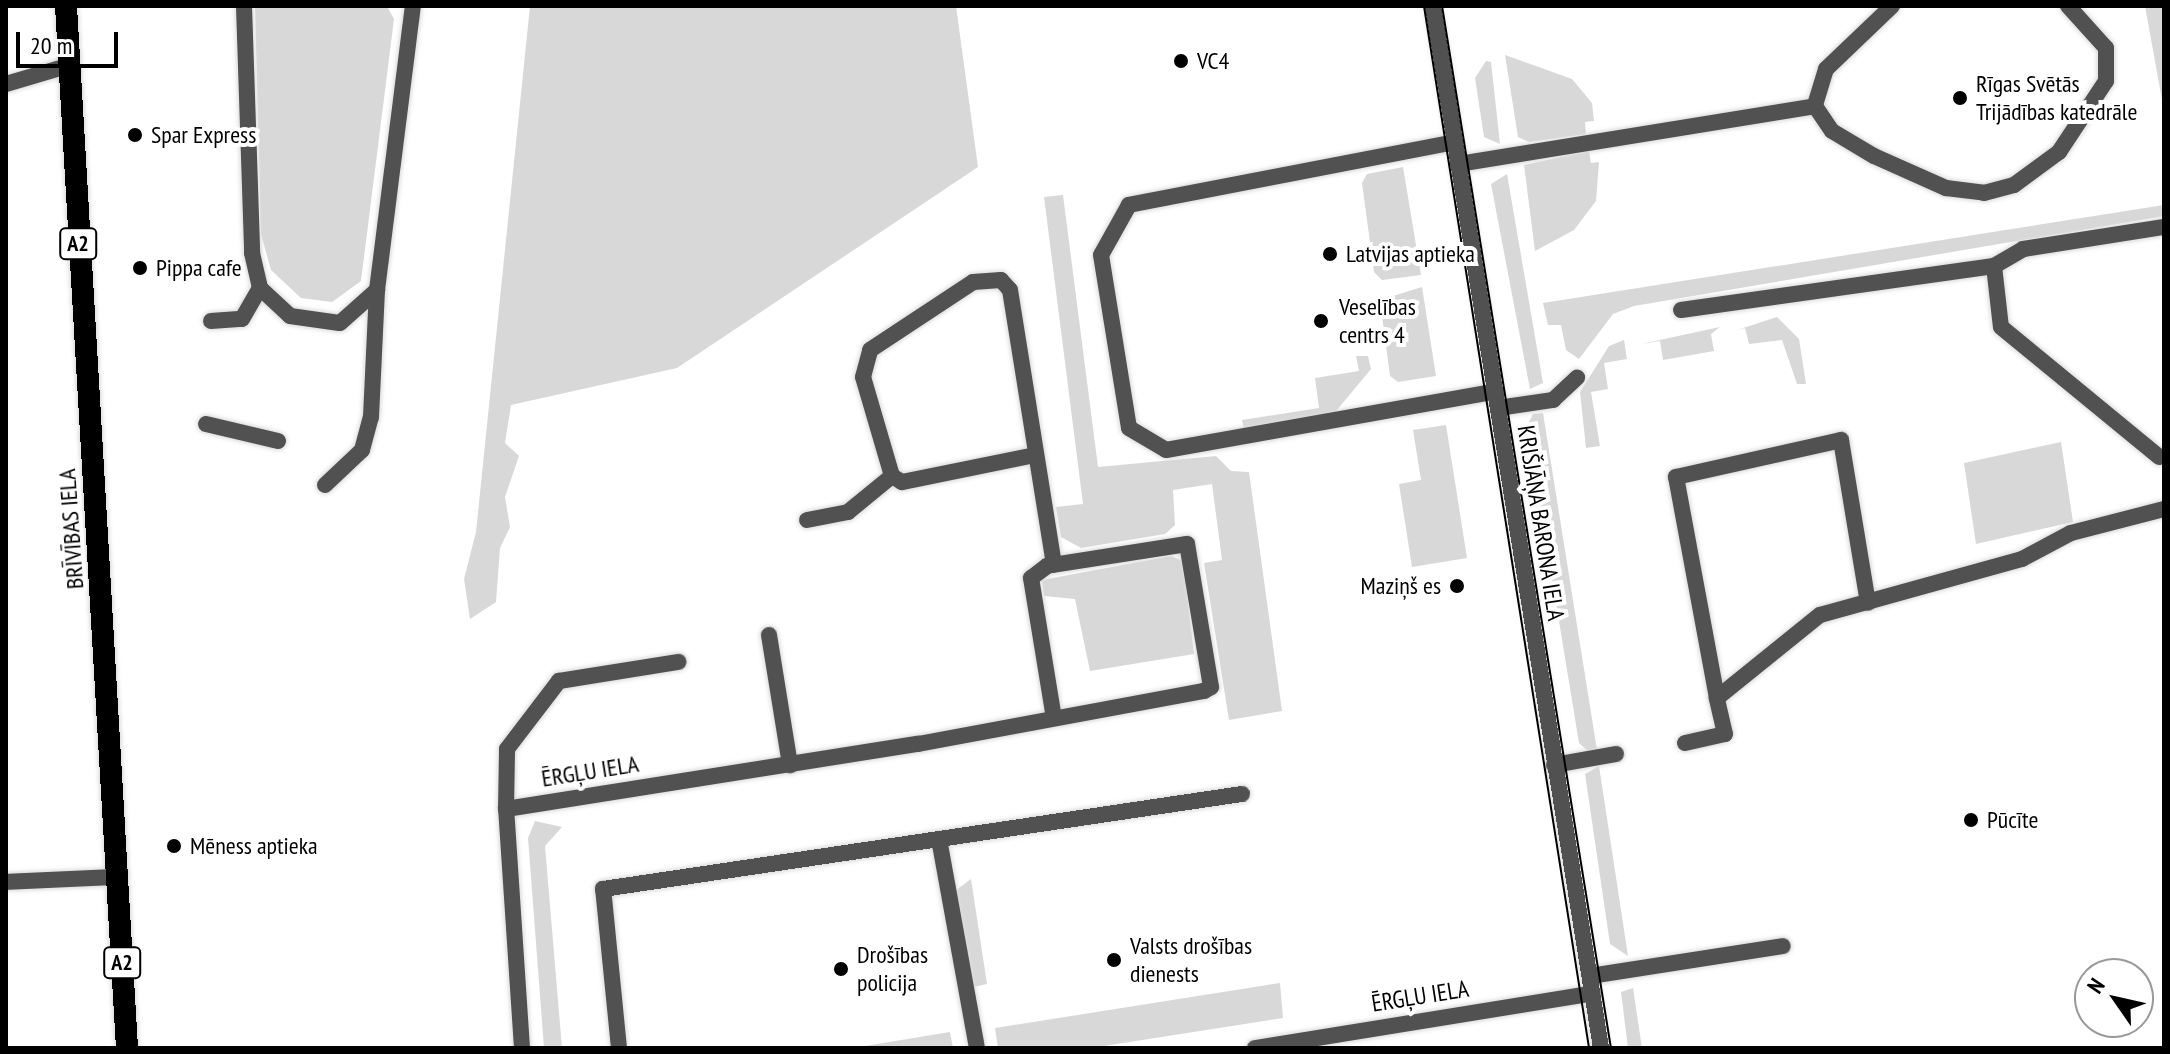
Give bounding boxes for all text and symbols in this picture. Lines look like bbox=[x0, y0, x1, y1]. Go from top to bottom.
scale bar bbox=[20, 16, 122, 66]
text: 20 m bbox=[30, 30, 72, 61]
place label: VC4 bbox=[1197, 47, 1229, 75]
marker: VC4 bbox=[1172, 52, 1190, 70]
place label: Rīgas Svētās Trijādības katedrāle bbox=[1976, 70, 2137, 126]
marker: Rīgas Svētās Trijādības katedrāle bbox=[1951, 89, 1969, 107]
place label: Spar Express bbox=[151, 121, 256, 149]
marker: Spar Express bbox=[126, 126, 144, 144]
road number: A2 bbox=[58, 226, 98, 262]
place label: Latvijas aptieka bbox=[1346, 240, 1475, 268]
marker: Latvijas aptieka bbox=[1321, 245, 1339, 263]
place label: Pippa cafe bbox=[156, 254, 242, 282]
marker: Pippa cafe bbox=[131, 259, 149, 277]
place label: Veselības centrs 4 bbox=[1339, 293, 1416, 349]
marker: Veselības centrs 4 bbox=[1310, 310, 1332, 332]
street label: KRIŠJĀŅA BARONA IELA bbox=[1511, 422, 1571, 624]
street label: BRĪVĪBAS IELA bbox=[52, 468, 90, 590]
place label: Maziņš es bbox=[1361, 572, 1441, 600]
marker: Maziņš es bbox=[1448, 577, 1466, 595]
street label: ĒRGĻU IELA bbox=[539, 749, 641, 793]
place label: Pūcīte bbox=[1987, 806, 2038, 834]
marker: Pūcīte bbox=[1962, 811, 1980, 829]
place label: Mēness aptieka bbox=[190, 832, 318, 860]
marker: Mēness aptieka bbox=[165, 837, 183, 855]
place label: Valsts drošības dienests bbox=[1130, 932, 1252, 988]
place label: Drošības policija bbox=[857, 941, 928, 997]
road number: A2 bbox=[102, 945, 142, 981]
marker: Valsts drošības dienests bbox=[1105, 951, 1123, 969]
north arrow bbox=[2074, 958, 2154, 1038]
marker: Drošības policija bbox=[832, 960, 850, 978]
text: N bbox=[2081, 973, 2111, 998]
street label: ĒRGĻU IELA bbox=[1369, 974, 1471, 1018]

